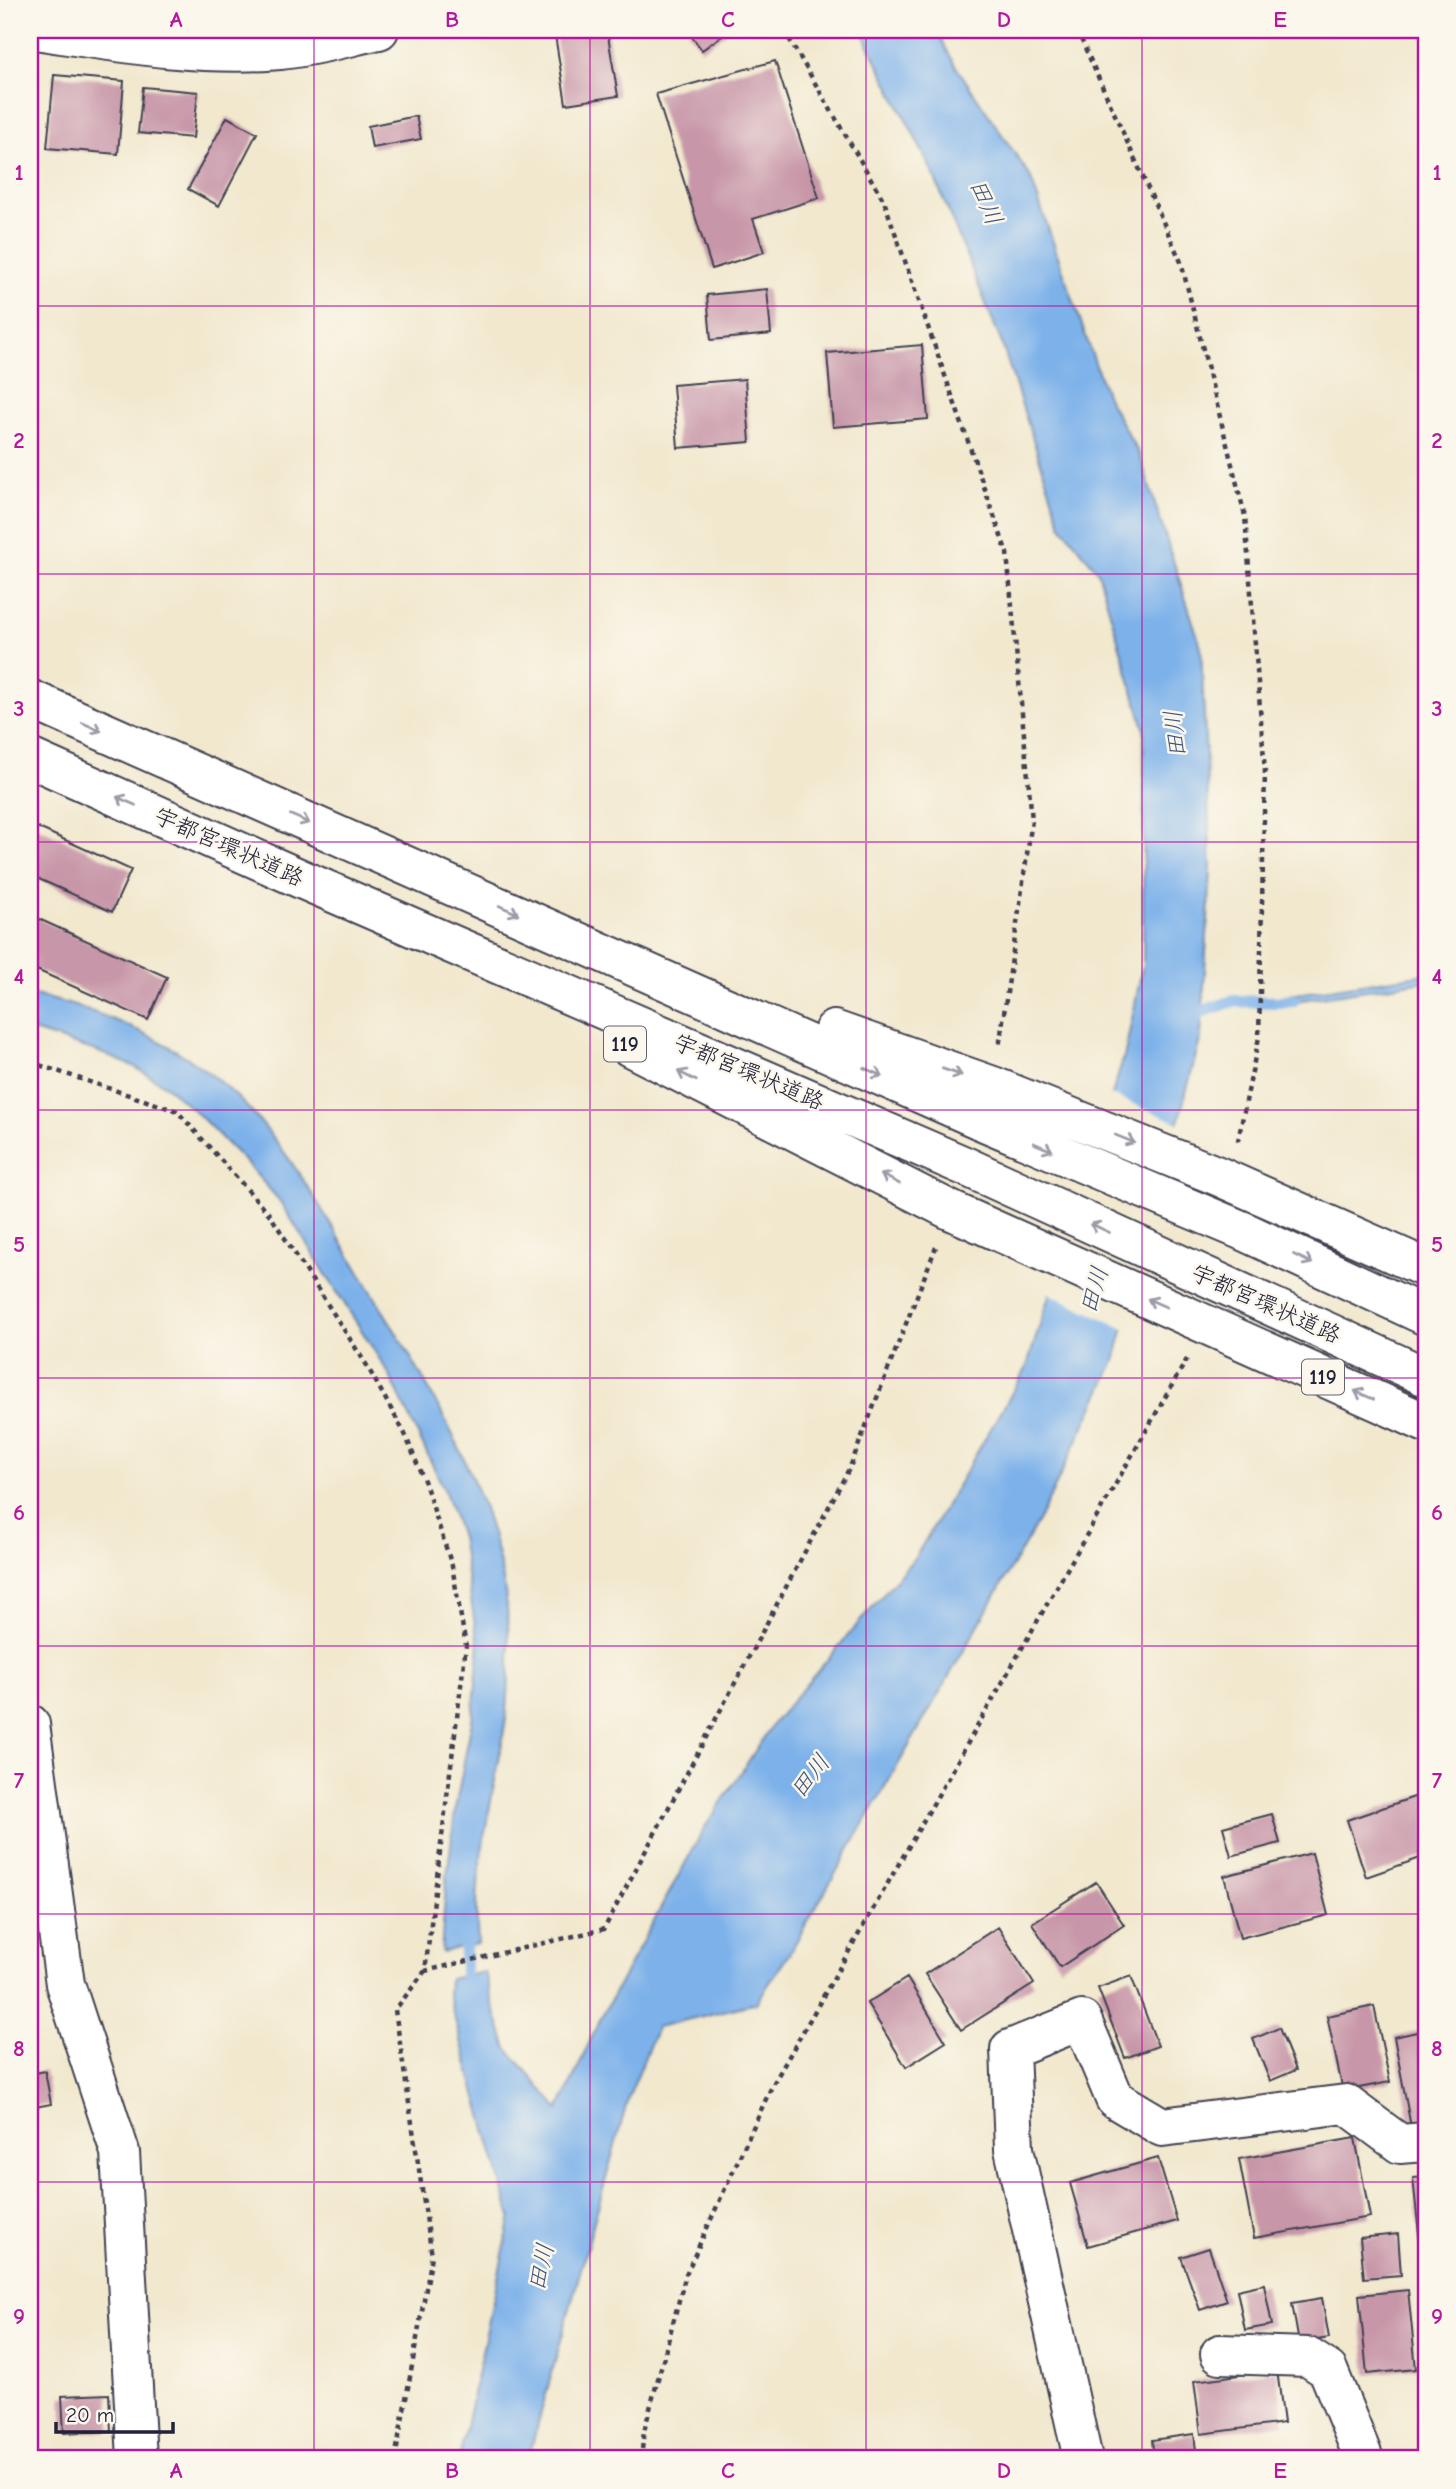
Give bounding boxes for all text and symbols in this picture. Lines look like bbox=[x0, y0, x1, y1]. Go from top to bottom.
text: A bbox=[170, 6, 183, 33]
text: B bbox=[445, 6, 459, 33]
text: C bbox=[721, 6, 735, 33]
text: D bbox=[997, 6, 1011, 33]
text: E bbox=[1273, 6, 1287, 33]
text: 1 bbox=[14, 159, 24, 186]
text: 1 bbox=[1432, 159, 1442, 186]
water label: 田川 bbox=[963, 174, 1009, 230]
text: 2 bbox=[13, 427, 25, 454]
text: 2 bbox=[1431, 427, 1443, 454]
text: 3 bbox=[13, 695, 25, 722]
text: 3 bbox=[1431, 695, 1443, 722]
water label: 田川 bbox=[1159, 709, 1191, 759]
one-way arrow bbox=[81, 721, 102, 734]
one-way arrow bbox=[116, 794, 137, 807]
street label: 宇都宮環状道路 bbox=[150, 802, 308, 892]
one-way arrow bbox=[289, 813, 311, 826]
one-way arrow bbox=[497, 904, 519, 917]
text: 4 bbox=[14, 963, 25, 990]
text: 4 bbox=[1432, 963, 1443, 990]
road number: 119 bbox=[604, 1026, 646, 1062]
street label: 宇都宮環状道路 bbox=[670, 1028, 828, 1116]
one-way arrow bbox=[862, 1066, 883, 1079]
one-way arrow bbox=[941, 1067, 963, 1079]
one-way arrow bbox=[677, 1068, 698, 1082]
one-way arrow bbox=[1113, 1133, 1135, 1146]
one-way arrow bbox=[1032, 1141, 1054, 1154]
one-way arrow bbox=[880, 1172, 900, 1186]
one-way arrow bbox=[1089, 1221, 1111, 1234]
text: 5 bbox=[13, 1231, 25, 1258]
text: 5 bbox=[1431, 1231, 1443, 1258]
one-way arrow bbox=[1292, 1252, 1313, 1266]
street label: 宇都宮環状道路 bbox=[1187, 1259, 1345, 1349]
water label: 田川 bbox=[1074, 1263, 1114, 1317]
one-way arrow bbox=[1146, 1296, 1168, 1309]
road number: 119 bbox=[1302, 1360, 1344, 1394]
one-way arrow bbox=[1354, 1388, 1375, 1401]
text: 6 bbox=[13, 1499, 25, 1526]
text: 6 bbox=[1431, 1499, 1443, 1526]
water label: 田川 bbox=[784, 1748, 836, 1804]
text: 7 bbox=[14, 1767, 25, 1794]
text: 7 bbox=[1432, 1767, 1443, 1794]
text: 8 bbox=[13, 2035, 25, 2062]
text: 8 bbox=[1431, 2035, 1443, 2062]
water label: 田川 bbox=[522, 2241, 560, 2293]
text: 9 bbox=[13, 2303, 25, 2330]
text: 9 bbox=[1431, 2303, 1443, 2330]
scale bar bbox=[56, 2391, 173, 2435]
text: 20 m bbox=[66, 2403, 114, 2427]
text: A bbox=[170, 2457, 183, 2484]
text: B bbox=[445, 2457, 459, 2484]
text: C bbox=[721, 2457, 735, 2484]
text: D bbox=[997, 2457, 1011, 2484]
text: E bbox=[1273, 2457, 1287, 2484]

